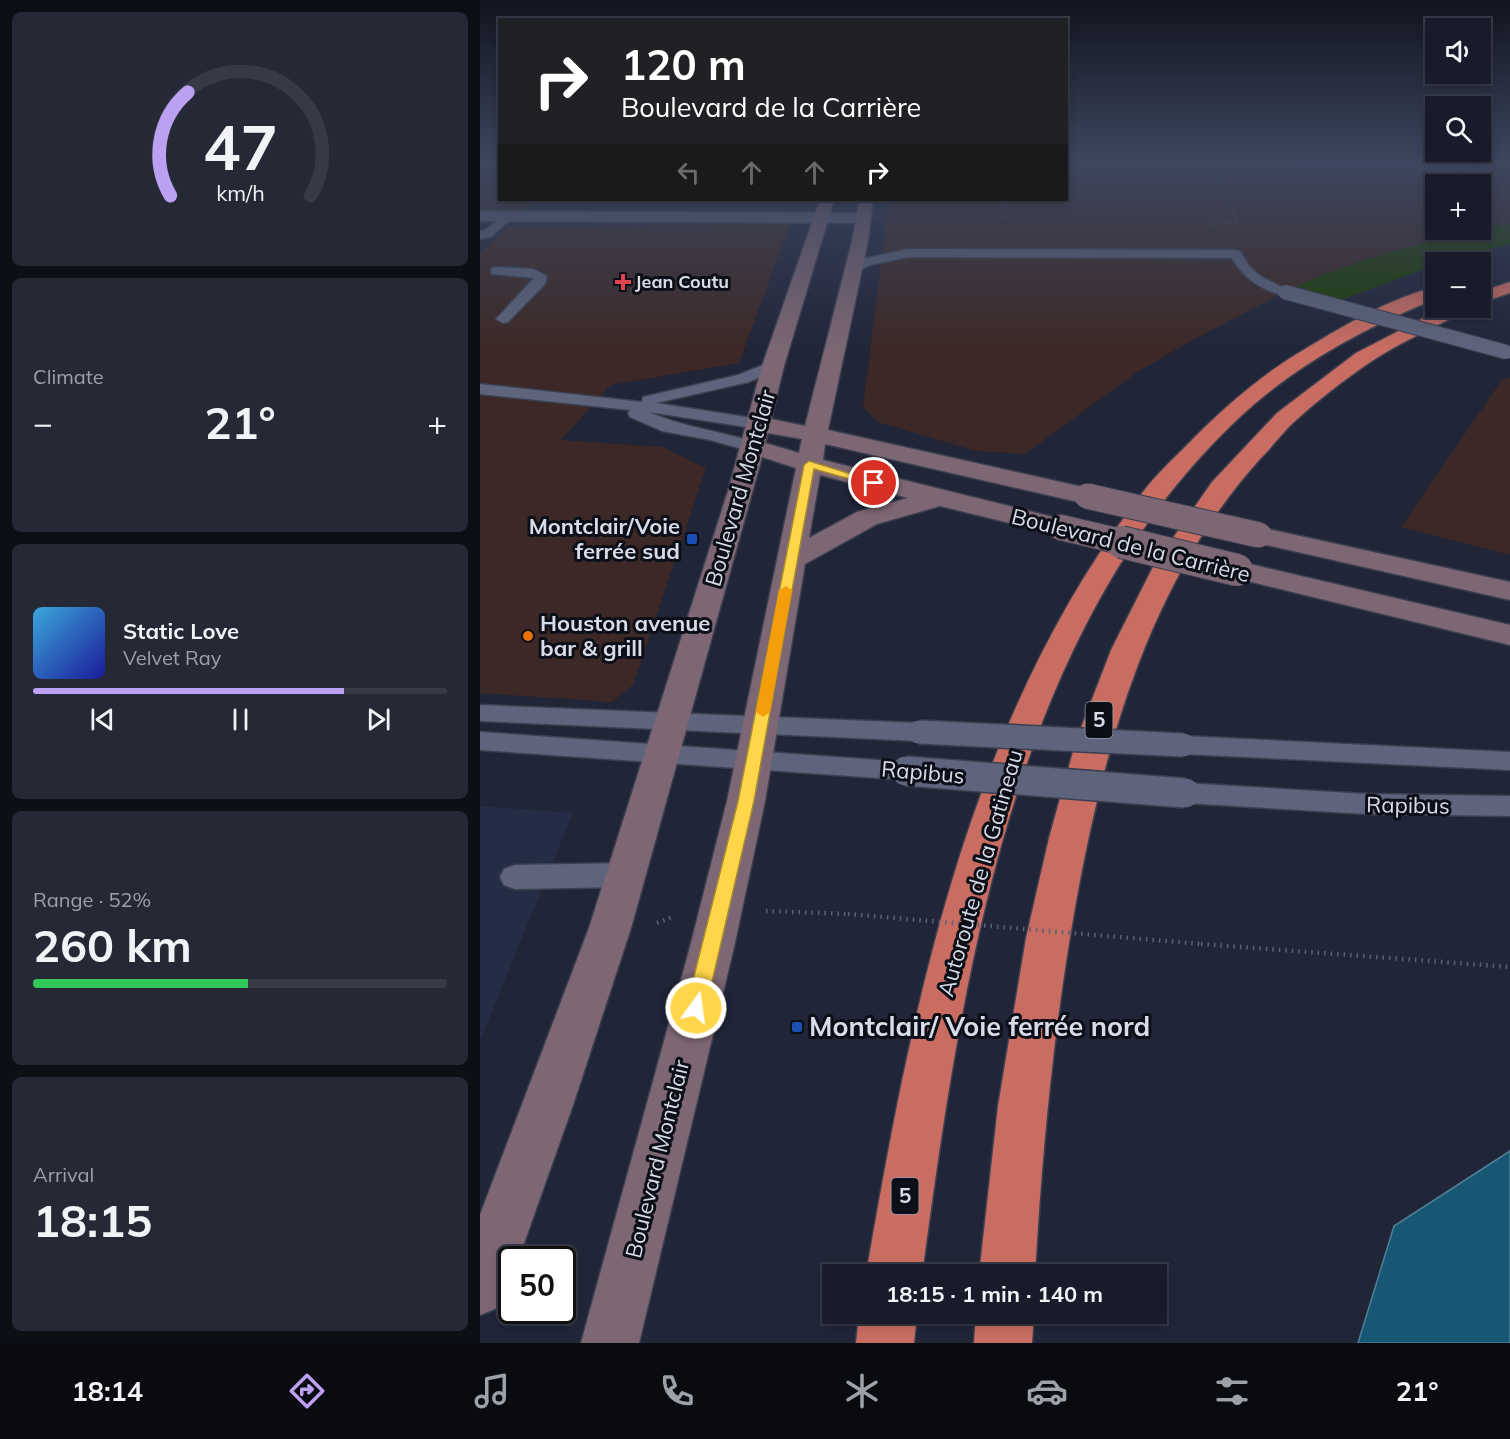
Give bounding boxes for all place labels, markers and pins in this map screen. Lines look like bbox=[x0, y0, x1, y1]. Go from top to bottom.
place label: Jean Coutu bbox=[635, 270, 729, 293]
marker: Jean Coutu bbox=[616, 275, 630, 289]
pin bbox=[848, 457, 899, 508]
place label: Montclair/Voie ferrée sud bbox=[529, 512, 680, 565]
marker: Montclair/Voie ferrée sud bbox=[685, 532, 699, 546]
place label: Houston avenue bar & grill bbox=[540, 609, 710, 662]
marker: Houston avenue bar & grill bbox=[521, 629, 535, 643]
place label: Montclair/ Voie ferrée nord bbox=[809, 1009, 1150, 1043]
marker: Montclair/ Voie ferrée nord bbox=[790, 1020, 804, 1034]

